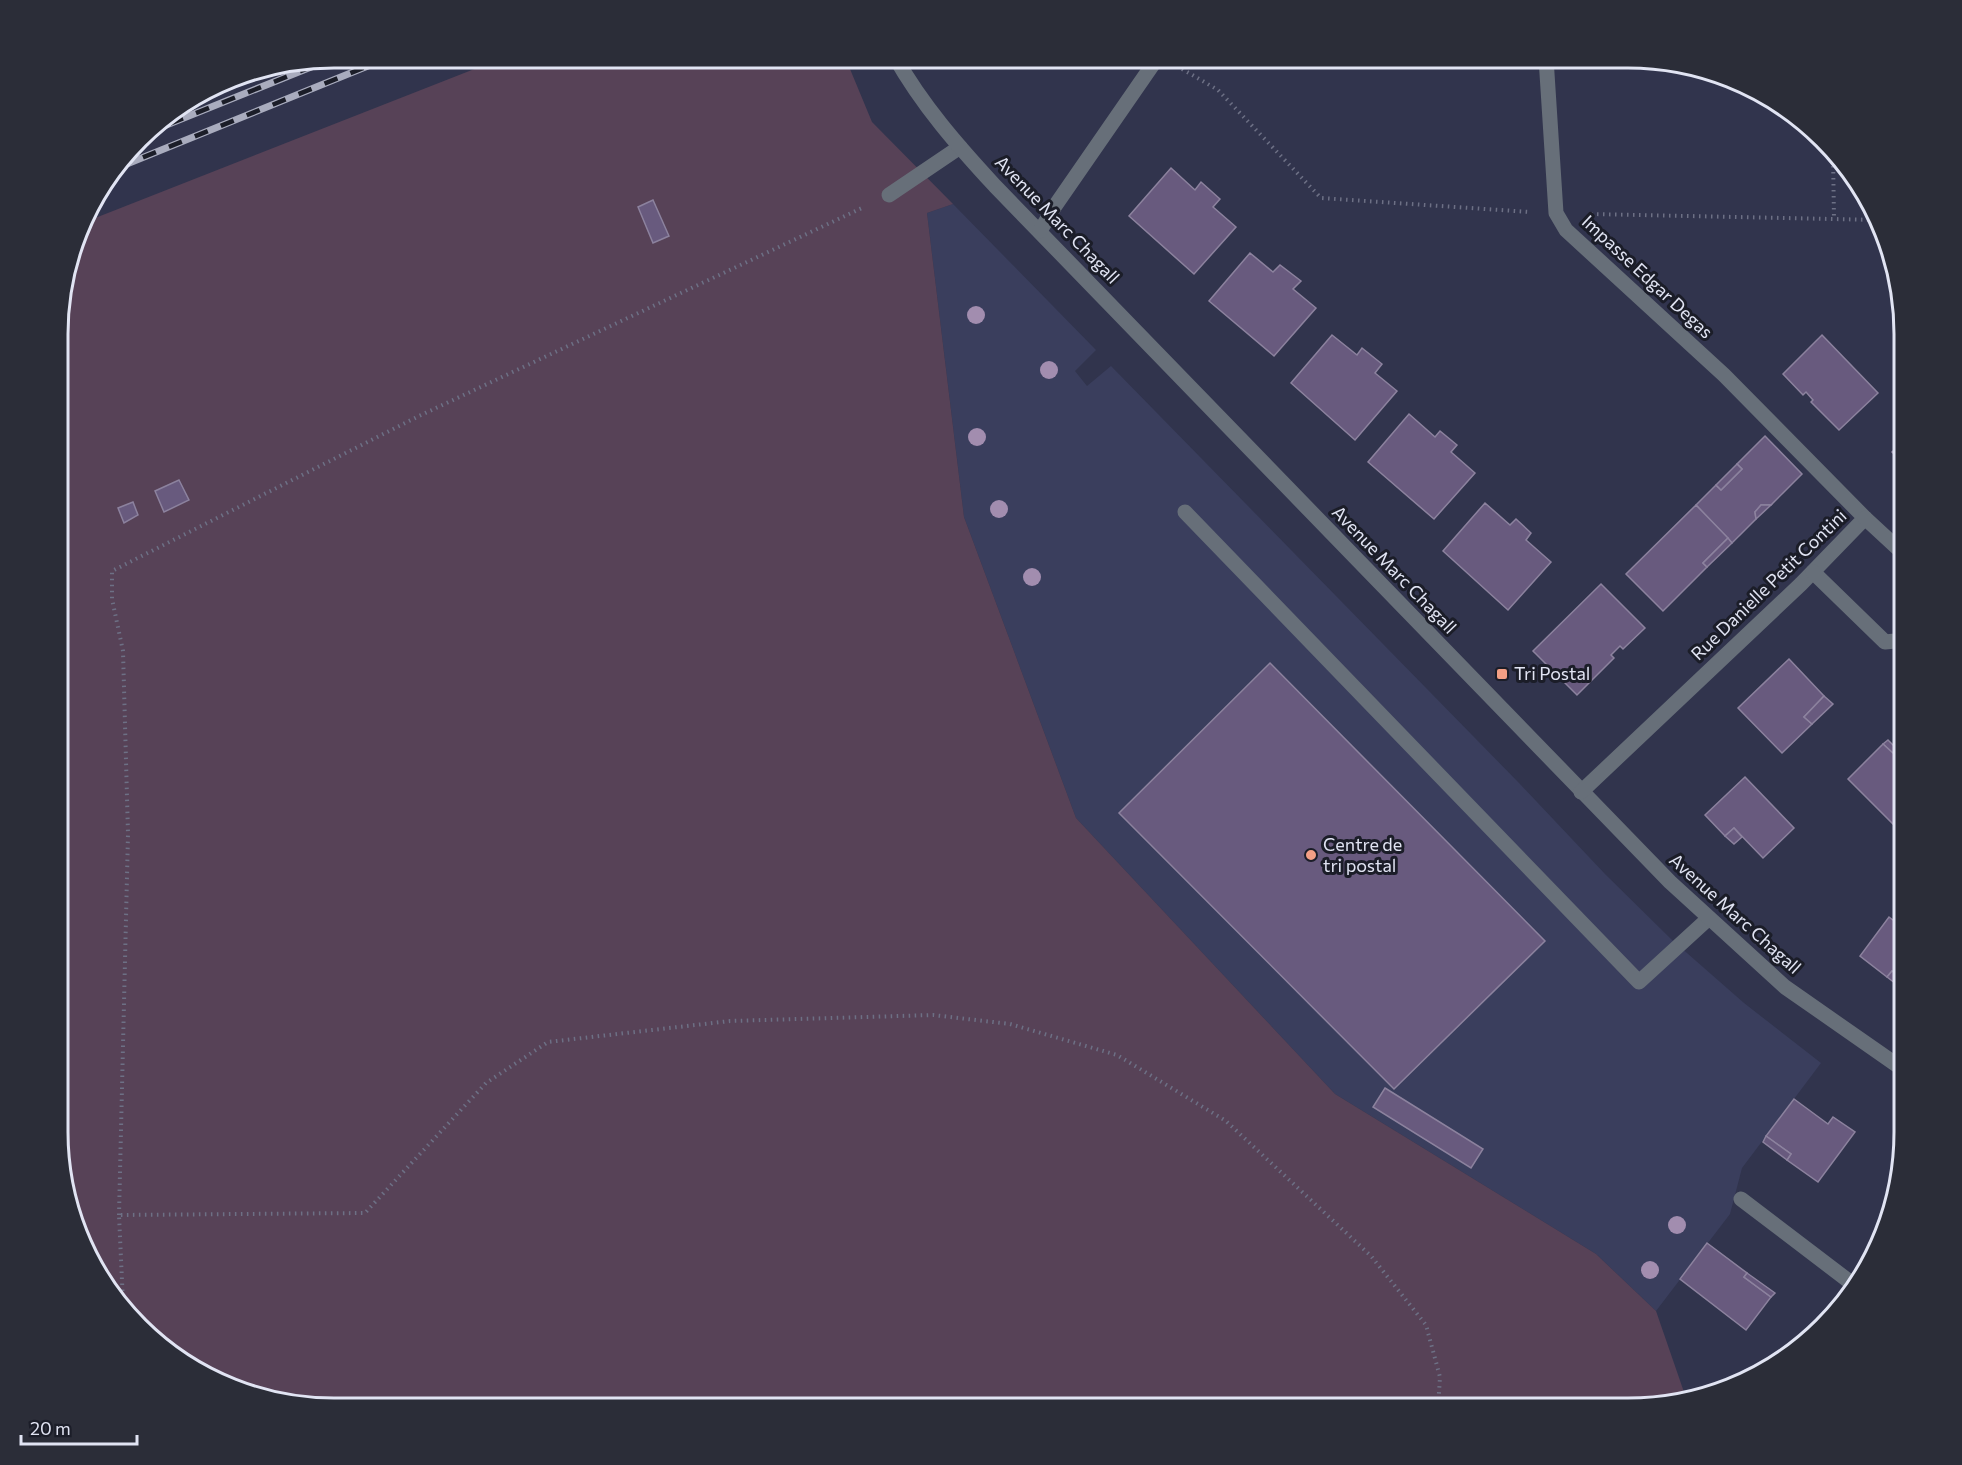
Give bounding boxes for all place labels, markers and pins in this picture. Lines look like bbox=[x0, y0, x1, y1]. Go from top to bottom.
place label: Tri Postal bbox=[1514, 662, 1590, 684]
marker: Tri Postal bbox=[1495, 667, 1509, 681]
place label: Centre de tri postal bbox=[1323, 833, 1402, 876]
marker: Centre de tri postal bbox=[1304, 848, 1318, 862]

